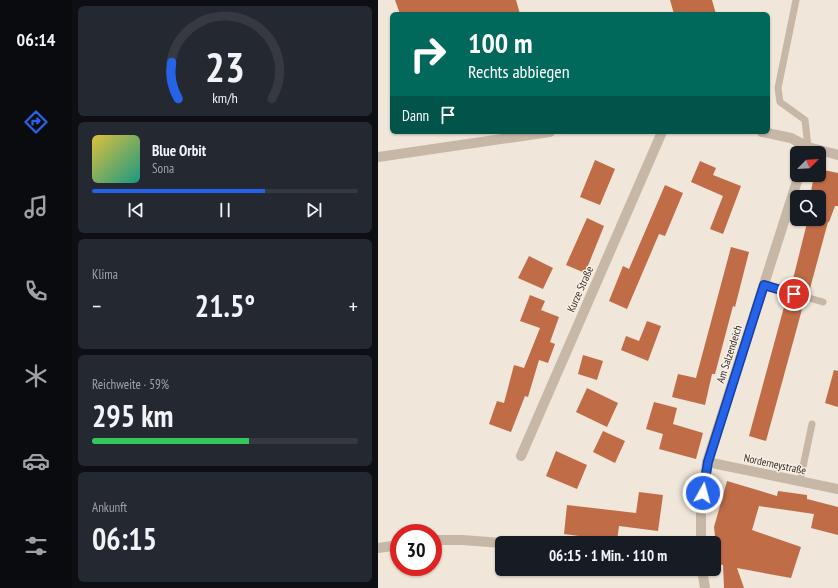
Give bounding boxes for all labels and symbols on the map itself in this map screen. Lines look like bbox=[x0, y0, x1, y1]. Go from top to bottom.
north arrow bbox=[790, 146, 826, 182]
street label: Kurze Straße bbox=[564, 263, 596, 314]
pin bbox=[777, 277, 811, 311]
street label: Am Salzendeich bbox=[713, 323, 745, 385]
street label: Norderneystraße bbox=[743, 451, 808, 478]
position arrow bbox=[682, 472, 724, 514]
speed limit sign: 30 bbox=[390, 524, 442, 576]

